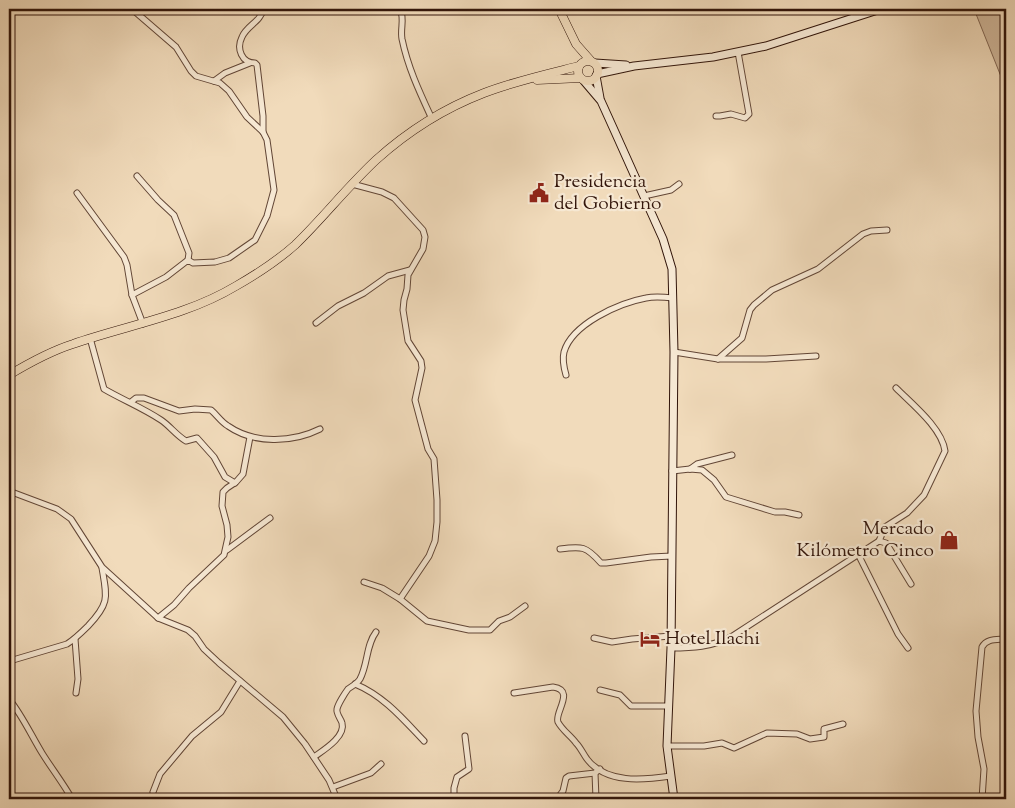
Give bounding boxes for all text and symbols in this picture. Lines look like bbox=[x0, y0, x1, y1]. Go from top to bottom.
place label: Presidencia del Gobierno bbox=[554, 169, 662, 218]
public building icon: Presidencia del Gobierno bbox=[528, 182, 550, 204]
place label: Mercado Kilómetro Cinco bbox=[797, 516, 934, 565]
shop icon: Mercado Kilómetro Cinco bbox=[938, 529, 960, 551]
place label: Hotel Ilachi bbox=[665, 626, 760, 653]
hotel icon: Hotel Ilachi bbox=[639, 628, 661, 650]

